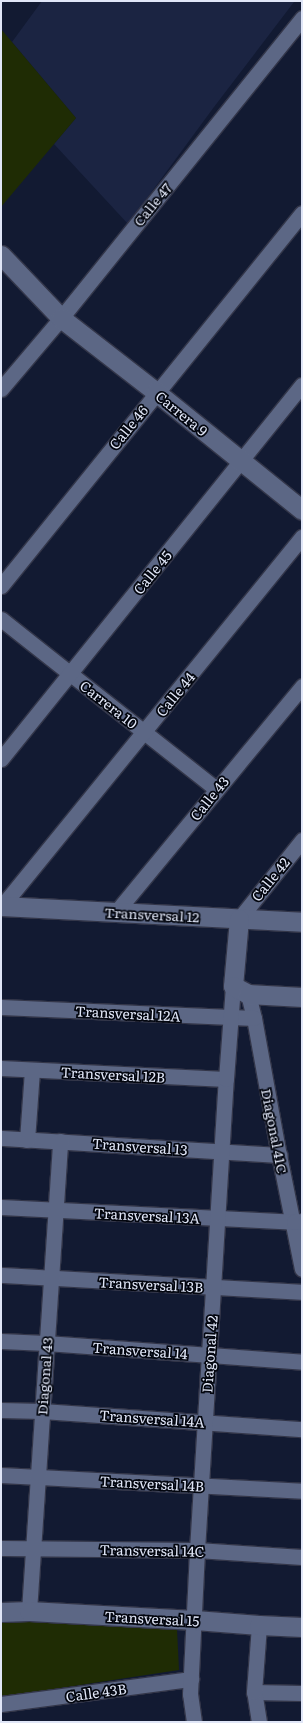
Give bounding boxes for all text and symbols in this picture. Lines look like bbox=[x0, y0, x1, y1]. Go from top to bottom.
street label: Calle 47 bbox=[129, 179, 175, 229]
street label: Carrera 9 bbox=[153, 387, 211, 439]
street label: Calle 46 bbox=[105, 402, 151, 452]
street label: Calle 45 bbox=[129, 547, 175, 597]
street label: Calle 44 bbox=[152, 669, 198, 719]
street label: Carrera 10 bbox=[77, 676, 141, 732]
street label: Calle 43 bbox=[186, 773, 232, 823]
street label: Calle 42 bbox=[247, 854, 293, 904]
street label: Transversal 12 bbox=[104, 903, 200, 925]
street label: Transversal 12A bbox=[75, 1002, 181, 1024]
street label: Transversal 12B bbox=[60, 1063, 166, 1085]
street label: Diagonal 41C bbox=[259, 1087, 291, 1175]
street label: Transversal 13 bbox=[92, 1134, 188, 1158]
street label: Transversal 13A bbox=[94, 1204, 200, 1226]
street label: Transversal 13B bbox=[98, 1273, 204, 1295]
street label: Diagonal 42 bbox=[198, 1315, 220, 1393]
street label: Diagonal 43 bbox=[33, 1336, 55, 1416]
street label: Transversal 14 bbox=[92, 1338, 188, 1362]
street label: Transversal 14A bbox=[99, 1406, 205, 1430]
street label: Transversal 14B bbox=[99, 1472, 205, 1494]
street label: Transversal 14C bbox=[99, 1541, 205, 1559]
street label: Transversal 15 bbox=[104, 1607, 200, 1629]
street label: Calle 43B bbox=[65, 1679, 127, 1705]

